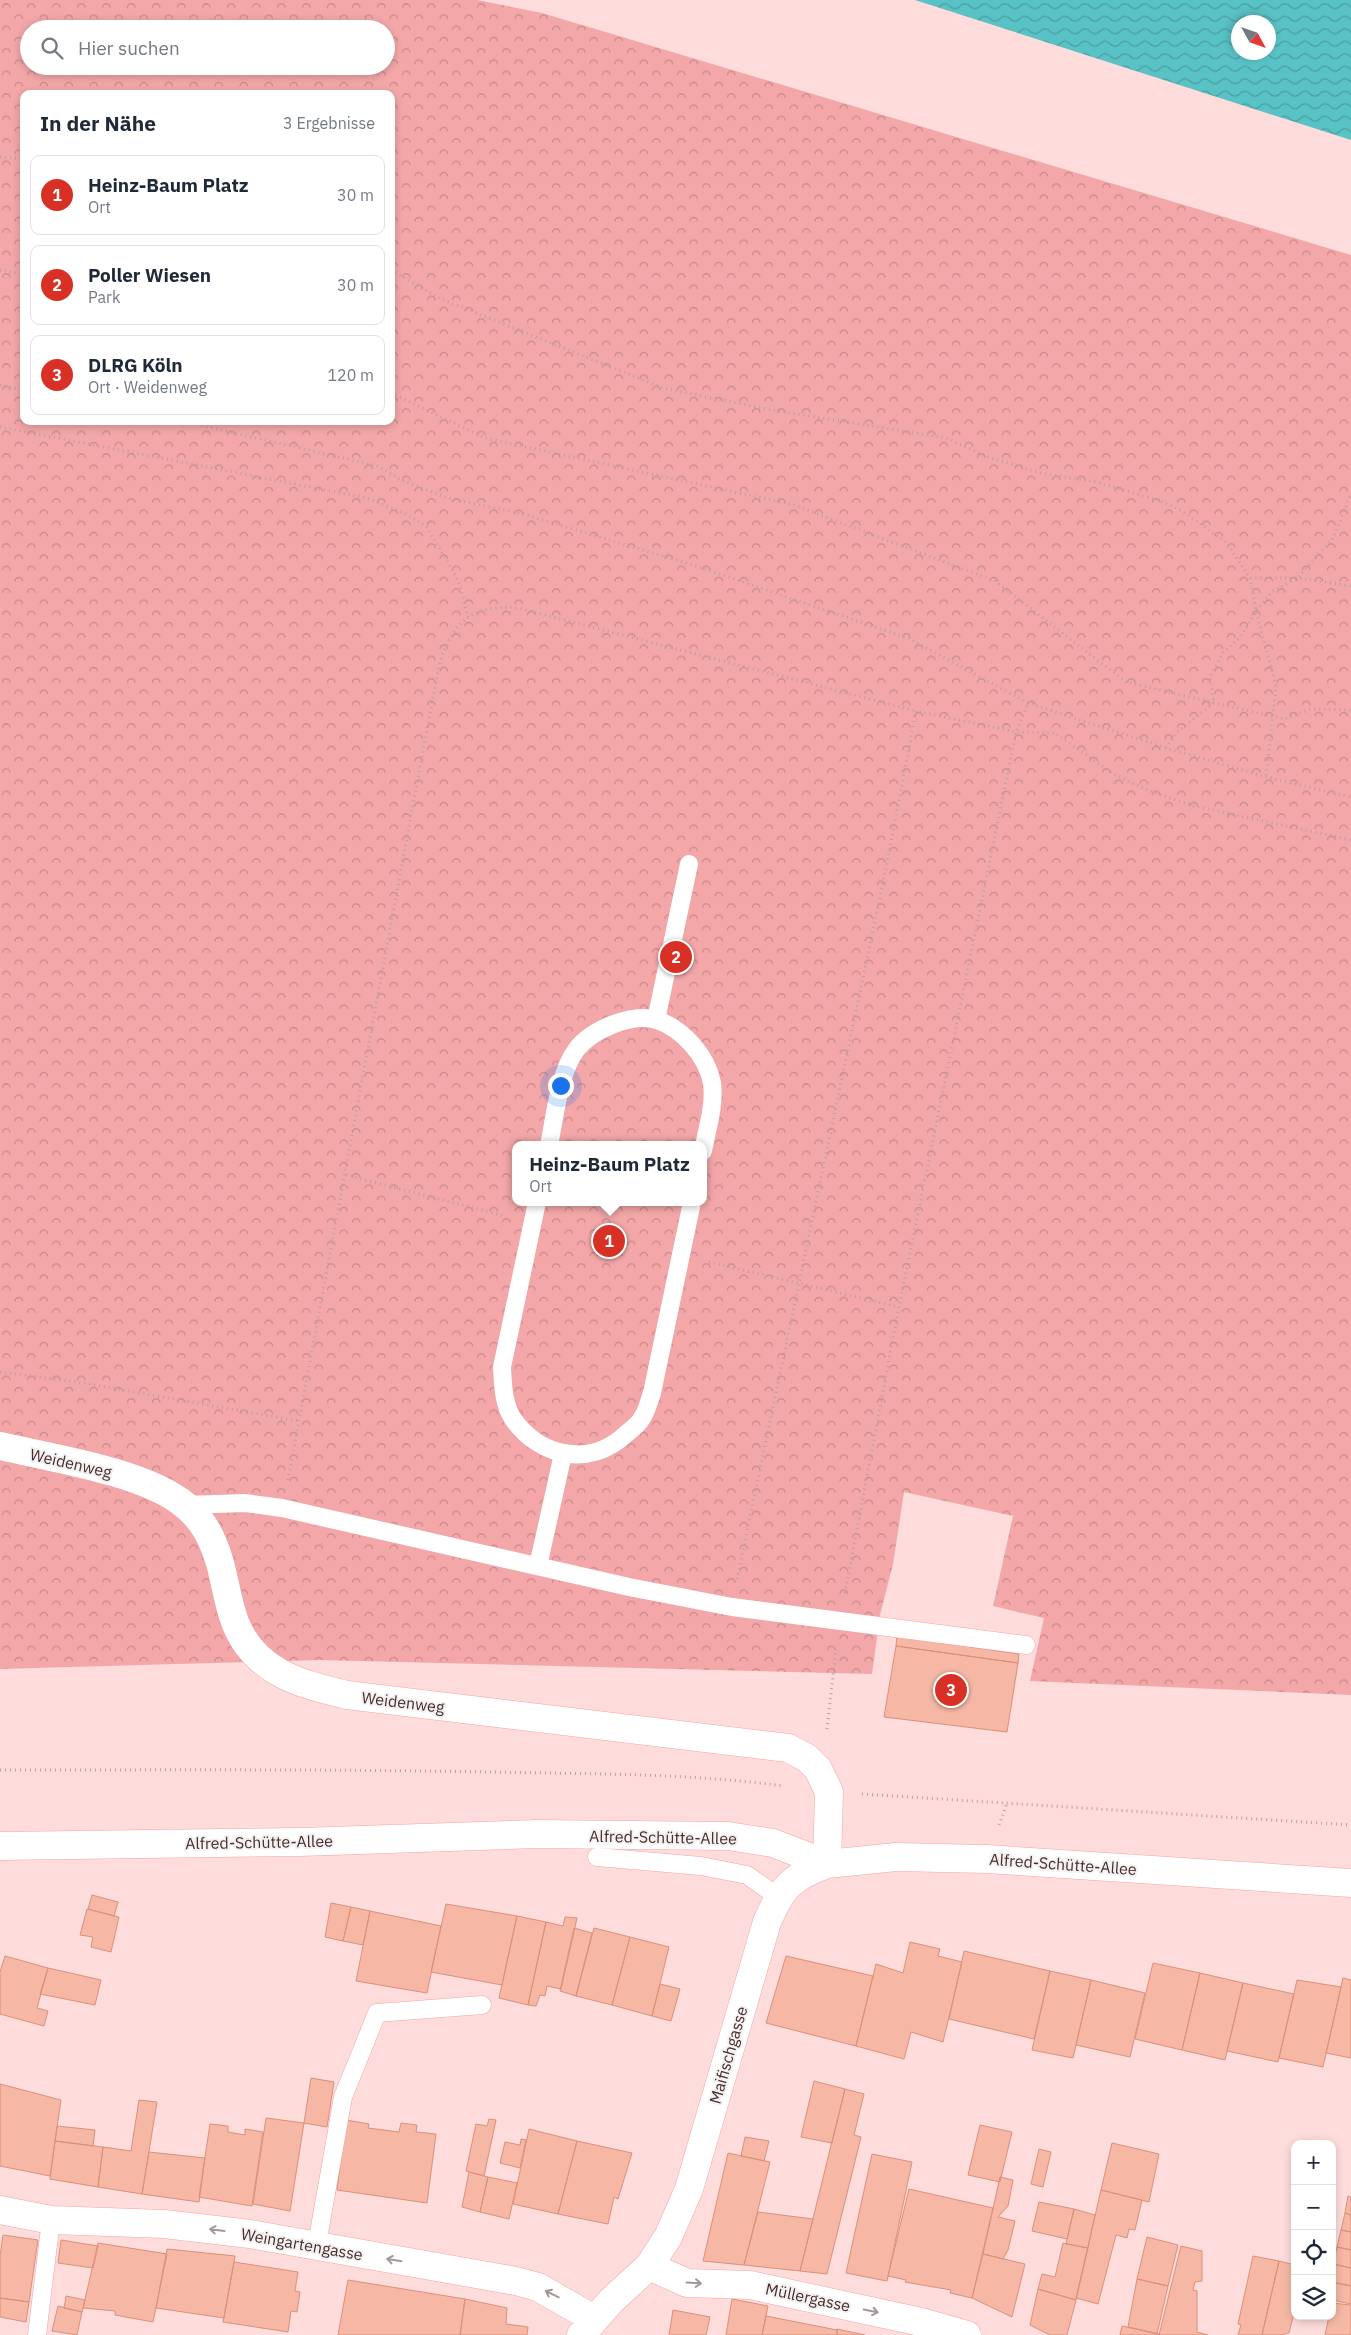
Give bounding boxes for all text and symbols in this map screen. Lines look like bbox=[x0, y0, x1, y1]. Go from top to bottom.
north arrow bbox=[1231, 15, 1276, 60]
search box bbox=[20, 20, 395, 75]
icon: search bbox=[38, 34, 66, 62]
text: Hier suchen bbox=[78, 36, 180, 60]
text: In der Nähe bbox=[40, 109, 156, 137]
text: 3 Ergebnisse bbox=[283, 113, 375, 133]
text: Heinz-Baum Platz bbox=[88, 173, 249, 197]
text: 1 bbox=[52, 185, 62, 205]
text: 30 m bbox=[337, 185, 374, 205]
text: Ort bbox=[88, 197, 111, 217]
text: Poller Wiesen bbox=[88, 263, 211, 287]
text: 2 bbox=[52, 275, 62, 295]
text: 30 m bbox=[337, 275, 374, 295]
text: Park bbox=[88, 287, 120, 307]
text: DLRG Köln bbox=[88, 353, 183, 377]
text: 3 bbox=[52, 365, 62, 385]
text: 120 m bbox=[327, 365, 374, 385]
text: Ort · Weidenweg bbox=[88, 377, 207, 397]
pin: 2 bbox=[660, 938, 692, 976]
your location bbox=[548, 1073, 574, 1099]
popup bbox=[512, 1141, 707, 1206]
text: Heinz-Baum Platz bbox=[529, 1152, 690, 1176]
text: Ort bbox=[529, 1176, 552, 1196]
pin: 1 bbox=[593, 1222, 625, 1260]
street label: Weidenweg bbox=[28, 1444, 114, 1482]
pin: 3 bbox=[935, 1671, 967, 1709]
street label: Weidenweg bbox=[360, 1687, 446, 1717]
street label: Alfred-Schütte-Allee bbox=[589, 1826, 737, 1848]
street label: Alfred-Schütte-Allee bbox=[185, 1831, 333, 1853]
street label: Alfred-Schütte-Allee bbox=[989, 1849, 1138, 1879]
street label: Maifischgasse bbox=[704, 2004, 752, 2106]
map controls bbox=[1291, 2140, 1336, 2320]
button: + bbox=[1291, 2140, 1336, 2185]
button: − bbox=[1291, 2185, 1336, 2230]
street label: Weingartengasse bbox=[239, 2223, 365, 2265]
one-way arrow bbox=[209, 2225, 225, 2235]
button: locate bbox=[1291, 2230, 1336, 2275]
one-way arrow bbox=[386, 2255, 402, 2265]
button: layers bbox=[1291, 2275, 1336, 2320]
street label: Müllergasse bbox=[764, 2278, 852, 2316]
one-way arrow bbox=[686, 2279, 702, 2288]
one-way arrow bbox=[545, 2289, 560, 2298]
one-way arrow bbox=[863, 2307, 879, 2316]

